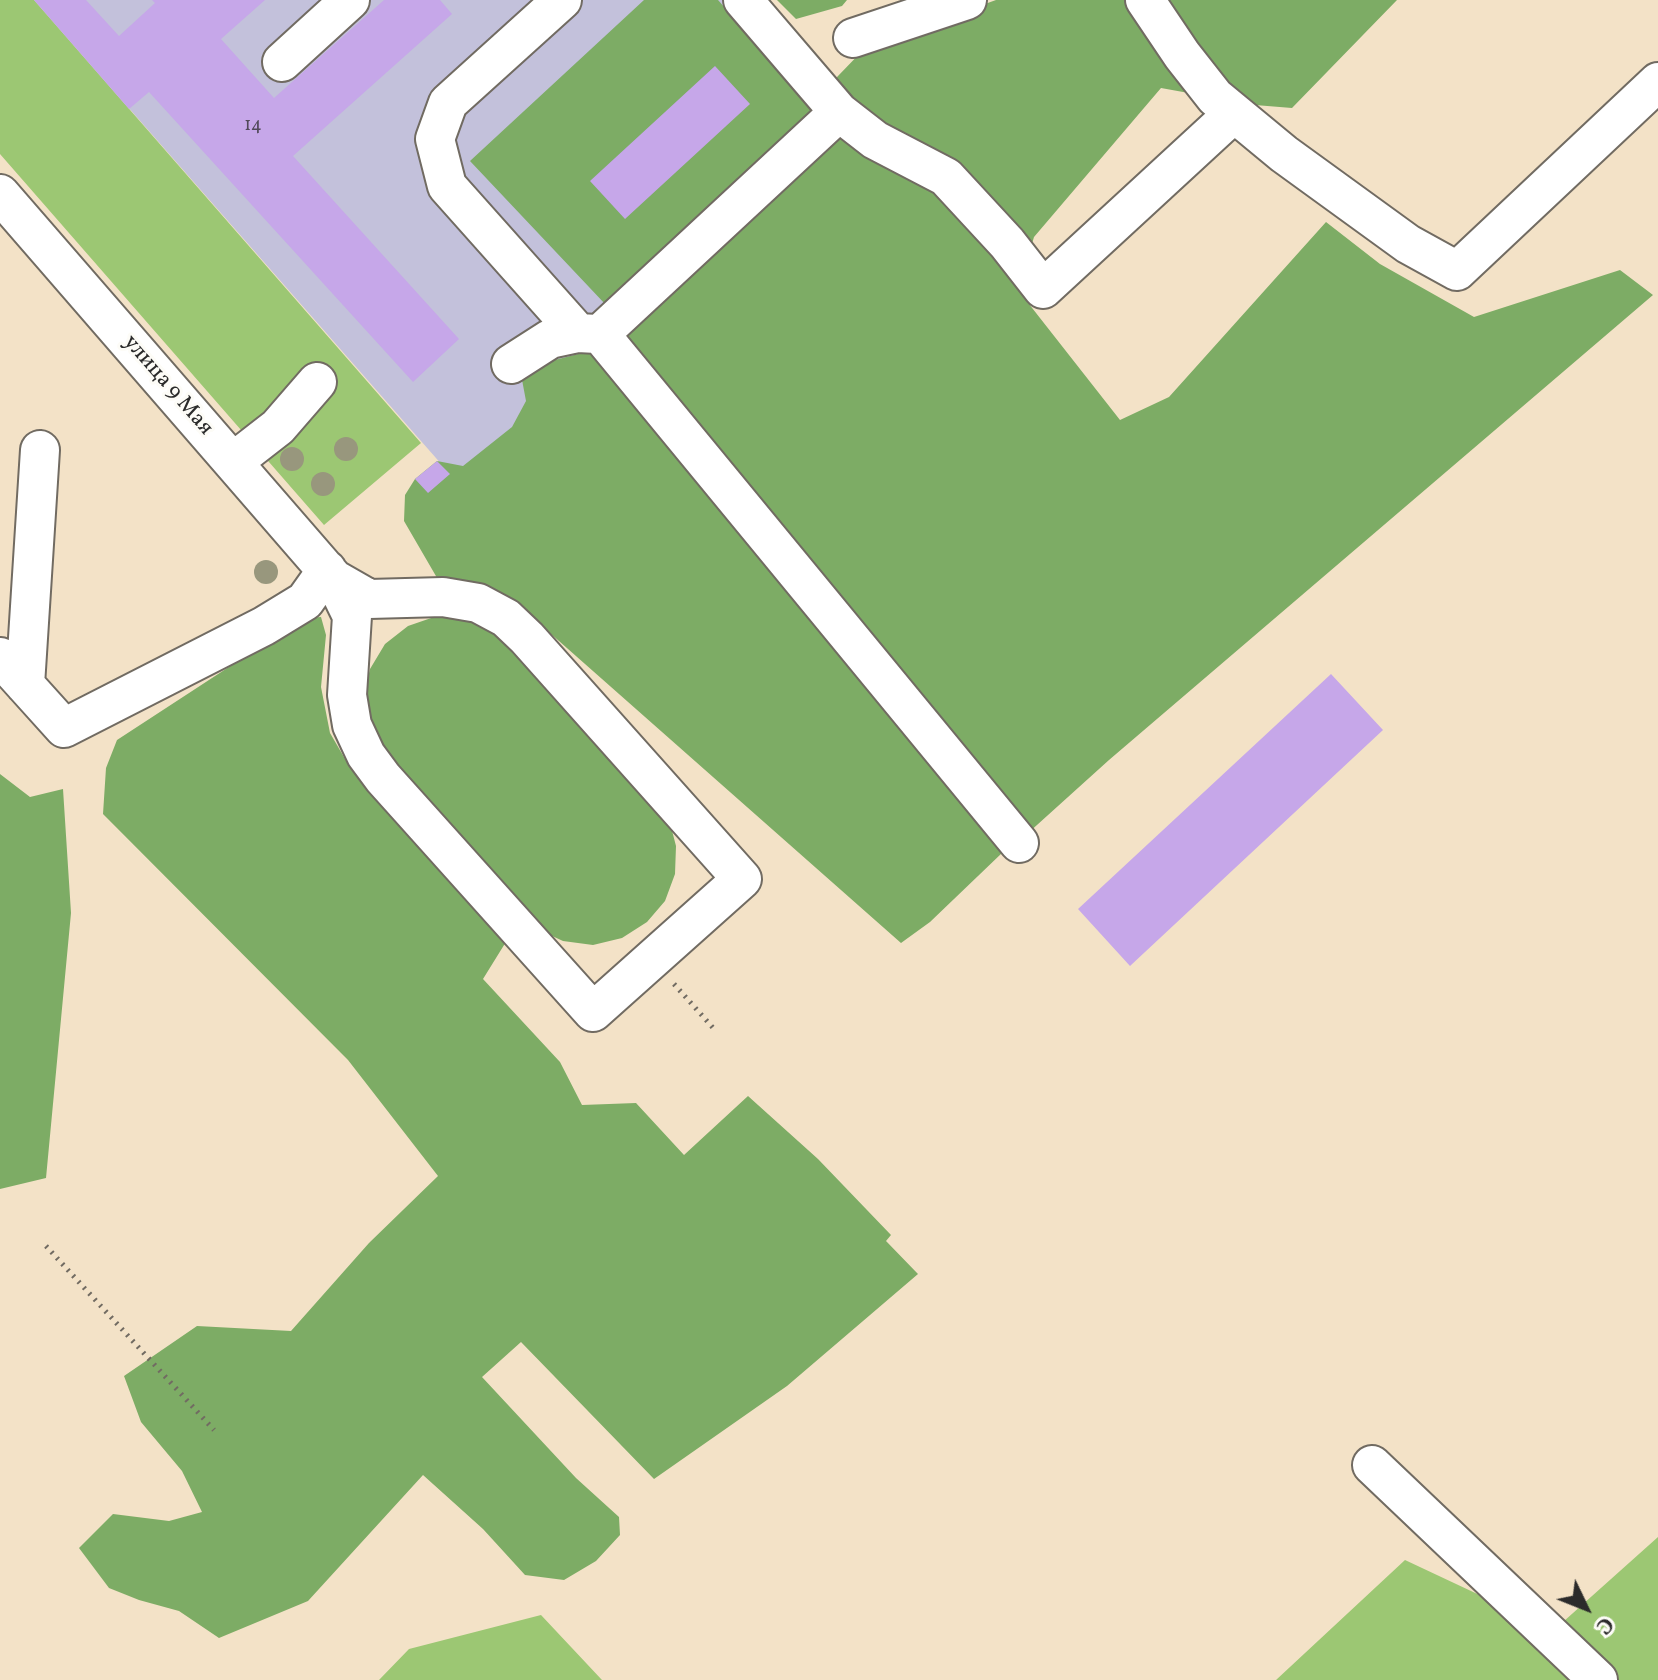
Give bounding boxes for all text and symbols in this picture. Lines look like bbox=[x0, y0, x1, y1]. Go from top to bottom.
house number: 14 bbox=[244, 116, 262, 138]
street label: улица 9 Мая bbox=[116, 330, 218, 442]
north arrow bbox=[1546, 1568, 1626, 1648]
text: С bbox=[1588, 1609, 1620, 1640]

